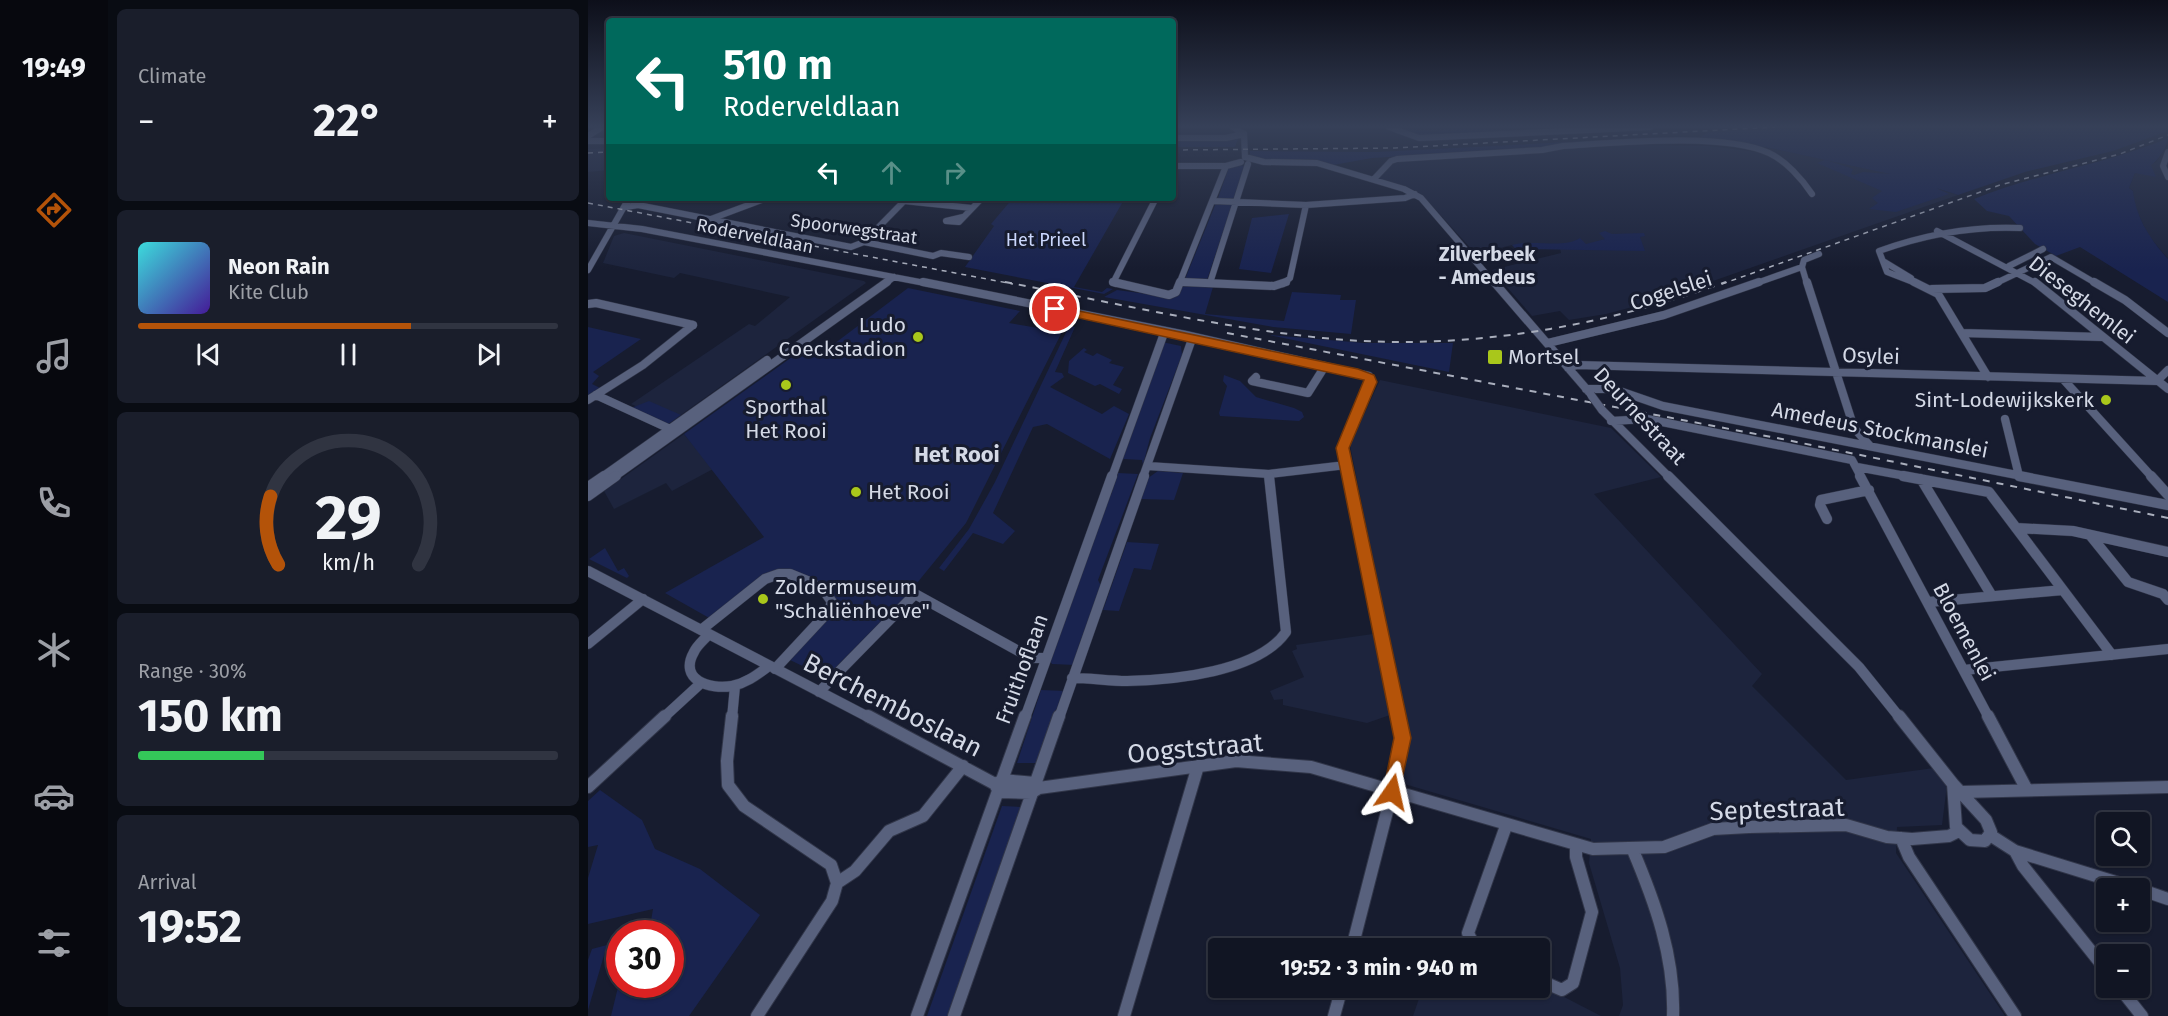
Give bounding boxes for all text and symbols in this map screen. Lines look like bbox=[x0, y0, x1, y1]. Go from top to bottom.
text: 510 m bbox=[723, 40, 833, 90]
icon: left bbox=[624, 42, 702, 120]
text: 19:49 bbox=[22, 52, 86, 84]
text: Climate bbox=[138, 64, 206, 88]
text: Roderveldlaan bbox=[723, 91, 901, 123]
text: 22° bbox=[313, 94, 383, 148]
text: − bbox=[138, 102, 155, 142]
text: + bbox=[542, 102, 558, 142]
icon: left bbox=[812, 156, 845, 189]
icon: ahead bbox=[875, 156, 908, 189]
icon: right bbox=[938, 156, 971, 189]
icon: directions bbox=[33, 189, 75, 231]
street label: Spoorwegstraat bbox=[789, 209, 919, 249]
street label: Roderveldlaan bbox=[695, 214, 815, 258]
park label: Het Prieel bbox=[1006, 229, 1086, 251]
district label: Zilverbeek - Amedeus bbox=[1439, 242, 1536, 289]
street label: Dieseghemlei bbox=[2023, 250, 2141, 350]
text: Neon Rain bbox=[228, 253, 330, 280]
street label: Cogelslei bbox=[1627, 266, 1715, 316]
text: Kite Club bbox=[228, 280, 309, 304]
pin bbox=[1029, 283, 1080, 334]
icon: arrive bbox=[1038, 292, 1071, 325]
place label: Ludo Coeckstadion bbox=[779, 312, 906, 362]
marker: Ludo Coeckstadion bbox=[911, 330, 925, 344]
icon: music bbox=[33, 335, 75, 377]
icon: previous bbox=[192, 338, 225, 371]
icon: pause bbox=[332, 338, 365, 371]
icon: next bbox=[472, 338, 505, 371]
street label: Osylei bbox=[1842, 342, 1900, 370]
place label: Mortsel bbox=[1508, 344, 1580, 370]
marker: Mortsel bbox=[1486, 348, 1504, 366]
street label: Deurnestraat bbox=[1588, 362, 1692, 471]
marker: Sporthal Het Rooi bbox=[779, 378, 793, 392]
place label: Sint-Lodewijkskerk bbox=[1915, 387, 2094, 413]
marker: Sint-Lodewijkskerk bbox=[2099, 393, 2113, 407]
place label: Sporthal Het Rooi bbox=[745, 394, 827, 444]
street label: Amedeus Stockmanslei bbox=[1770, 396, 1990, 464]
district label: Het Rooi bbox=[914, 441, 1000, 468]
place label: Het Rooi bbox=[868, 479, 950, 505]
text: 29 bbox=[315, 481, 381, 556]
icon: phone bbox=[33, 482, 75, 524]
marker: Het Rooi bbox=[849, 485, 863, 499]
text: km/h bbox=[321, 550, 375, 576]
place label: Zoldermuseum "Schaliënhoeve" bbox=[775, 574, 930, 624]
street label: Bloemenlei bbox=[1927, 578, 2001, 686]
marker: Zoldermuseum "Schaliënhoeve" bbox=[756, 592, 770, 606]
street label: Fruithoflaan bbox=[990, 610, 1054, 728]
icon: climate bbox=[33, 629, 75, 671]
street label: Berchemboslaan bbox=[798, 647, 988, 764]
text: Range · 30% bbox=[138, 659, 247, 683]
text: 150 km bbox=[138, 689, 283, 743]
street label: Oogststraat bbox=[1126, 727, 1265, 770]
position arrow bbox=[1360, 760, 1424, 824]
icon: car bbox=[33, 775, 75, 817]
street label: Septestraat bbox=[1709, 792, 1846, 827]
map controls bbox=[2096, 812, 2150, 998]
button: search bbox=[2096, 812, 2150, 866]
text: Arrival bbox=[138, 870, 197, 894]
button: + bbox=[2096, 878, 2150, 932]
text: 19:52 bbox=[138, 900, 242, 954]
speed limit sign: 30 bbox=[606, 920, 684, 998]
icon: filters bbox=[33, 922, 75, 964]
button: − bbox=[2096, 944, 2150, 998]
text: 19:52 · 3 min · 940 m bbox=[1280, 954, 1478, 981]

